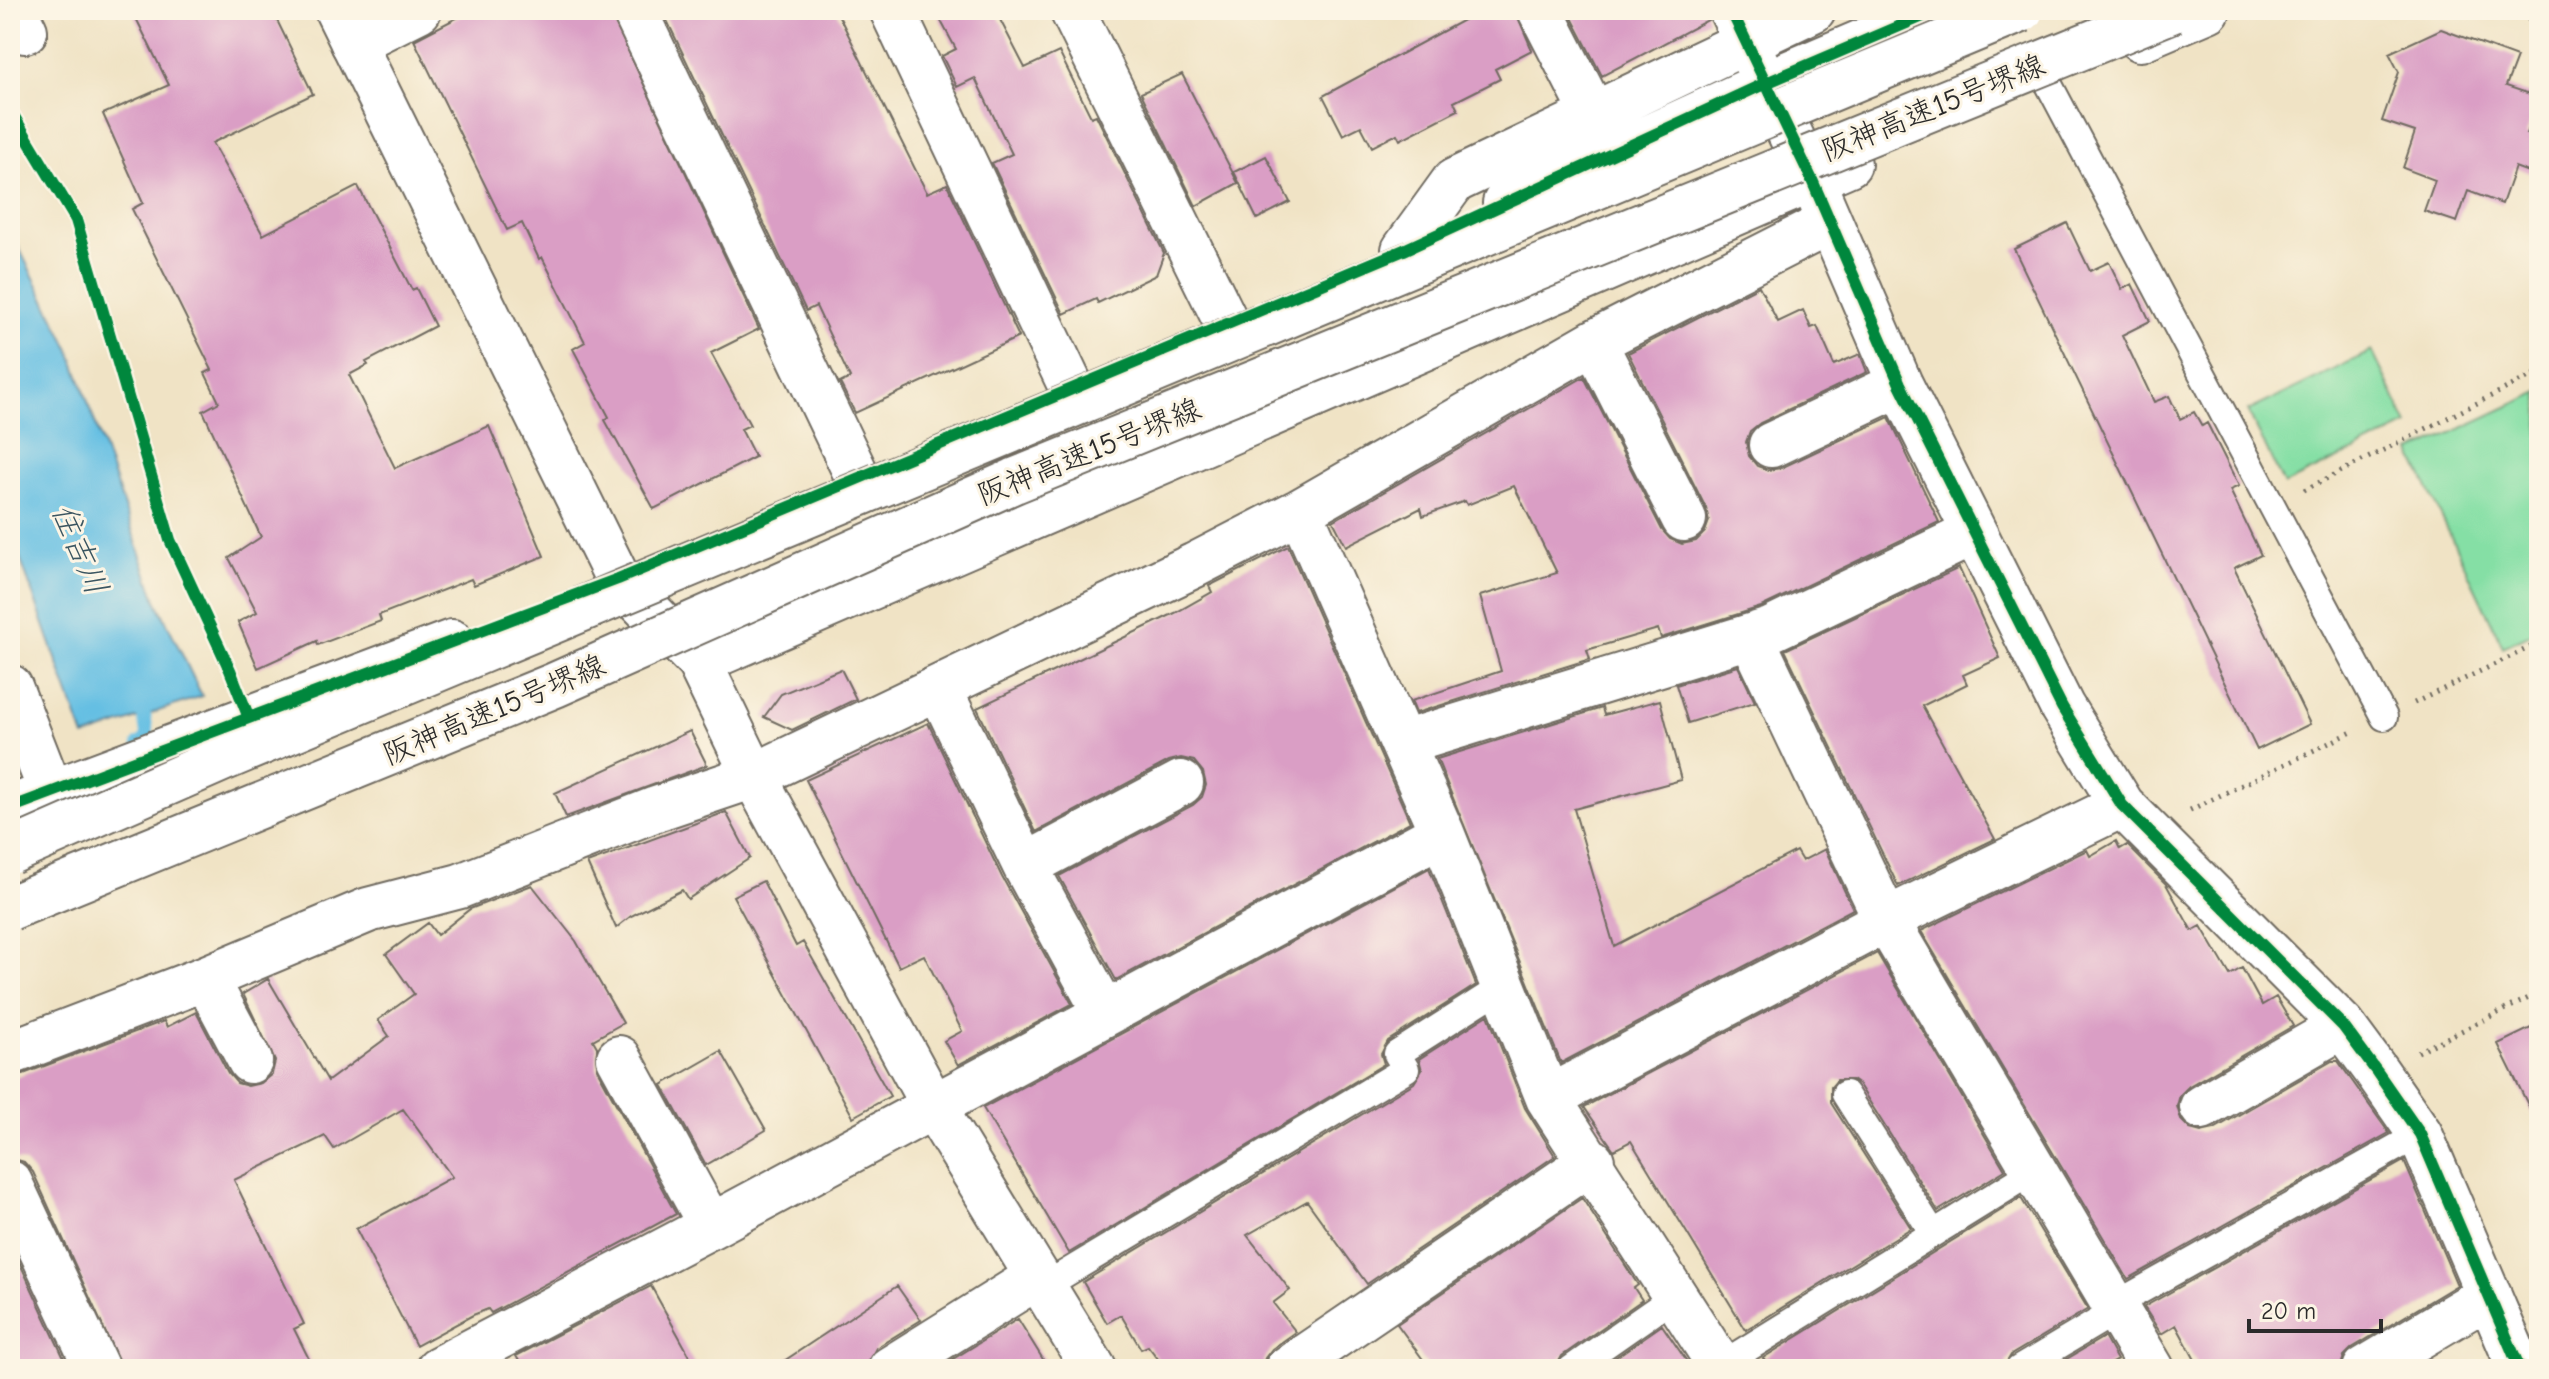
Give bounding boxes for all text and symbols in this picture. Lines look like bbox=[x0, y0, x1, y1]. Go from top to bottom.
street label: 阪神高速15号堺線 bbox=[1816, 47, 2050, 169]
street label: 阪神高速15号堺線 bbox=[972, 391, 1206, 513]
water label: 住吉川 bbox=[44, 498, 116, 600]
street label: 阪神高速15号堺線 bbox=[378, 647, 610, 773]
scale bar bbox=[2249, 1283, 2381, 1333]
text: 20 m bbox=[2261, 1297, 2316, 1325]

